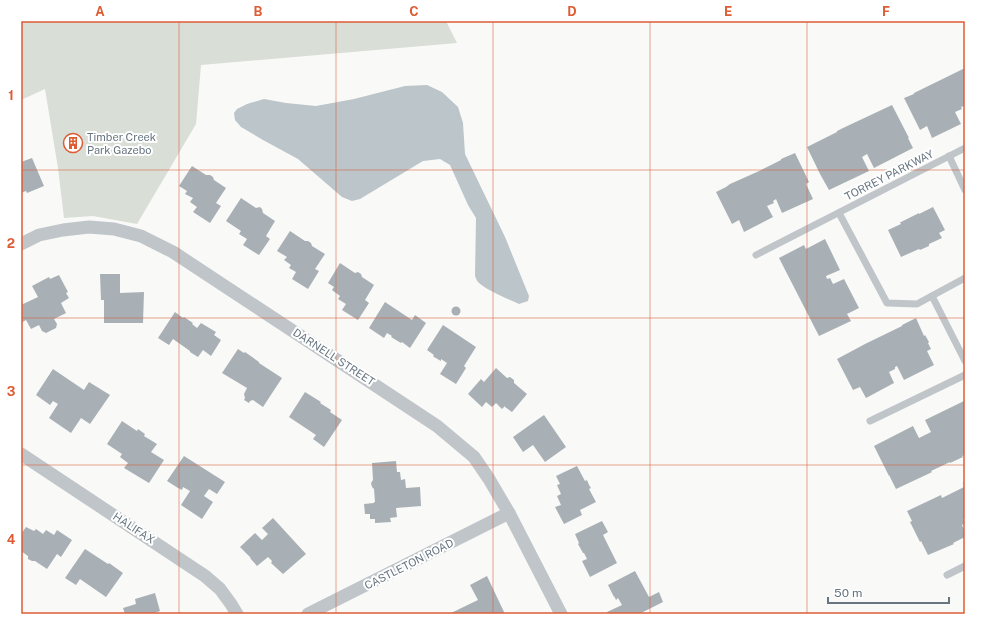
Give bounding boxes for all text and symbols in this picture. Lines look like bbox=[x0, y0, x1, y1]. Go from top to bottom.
text: A bbox=[95, 4, 105, 19]
text: B bbox=[254, 4, 263, 19]
text: C bbox=[409, 4, 419, 19]
text: D bbox=[567, 4, 577, 19]
text: E bbox=[724, 4, 732, 19]
text: F bbox=[882, 4, 890, 19]
text: 1 bbox=[8, 88, 14, 103]
place label: Timber Creek Park Gazebo bbox=[87, 131, 156, 156]
building icon: Timber Creek Park Gazebo bbox=[62, 132, 84, 154]
street label: TORREY PARKWAY bbox=[843, 147, 936, 203]
text: 2 bbox=[7, 236, 15, 251]
street label: DARNELL STREET bbox=[291, 326, 377, 388]
text: 3 bbox=[7, 384, 16, 399]
street label: HALIFAX bbox=[111, 510, 157, 546]
text: 4 bbox=[7, 532, 16, 547]
street label: CASTLETON ROAD bbox=[363, 536, 456, 592]
scale bar bbox=[828, 579, 949, 605]
text: 50 m bbox=[834, 586, 862, 600]

